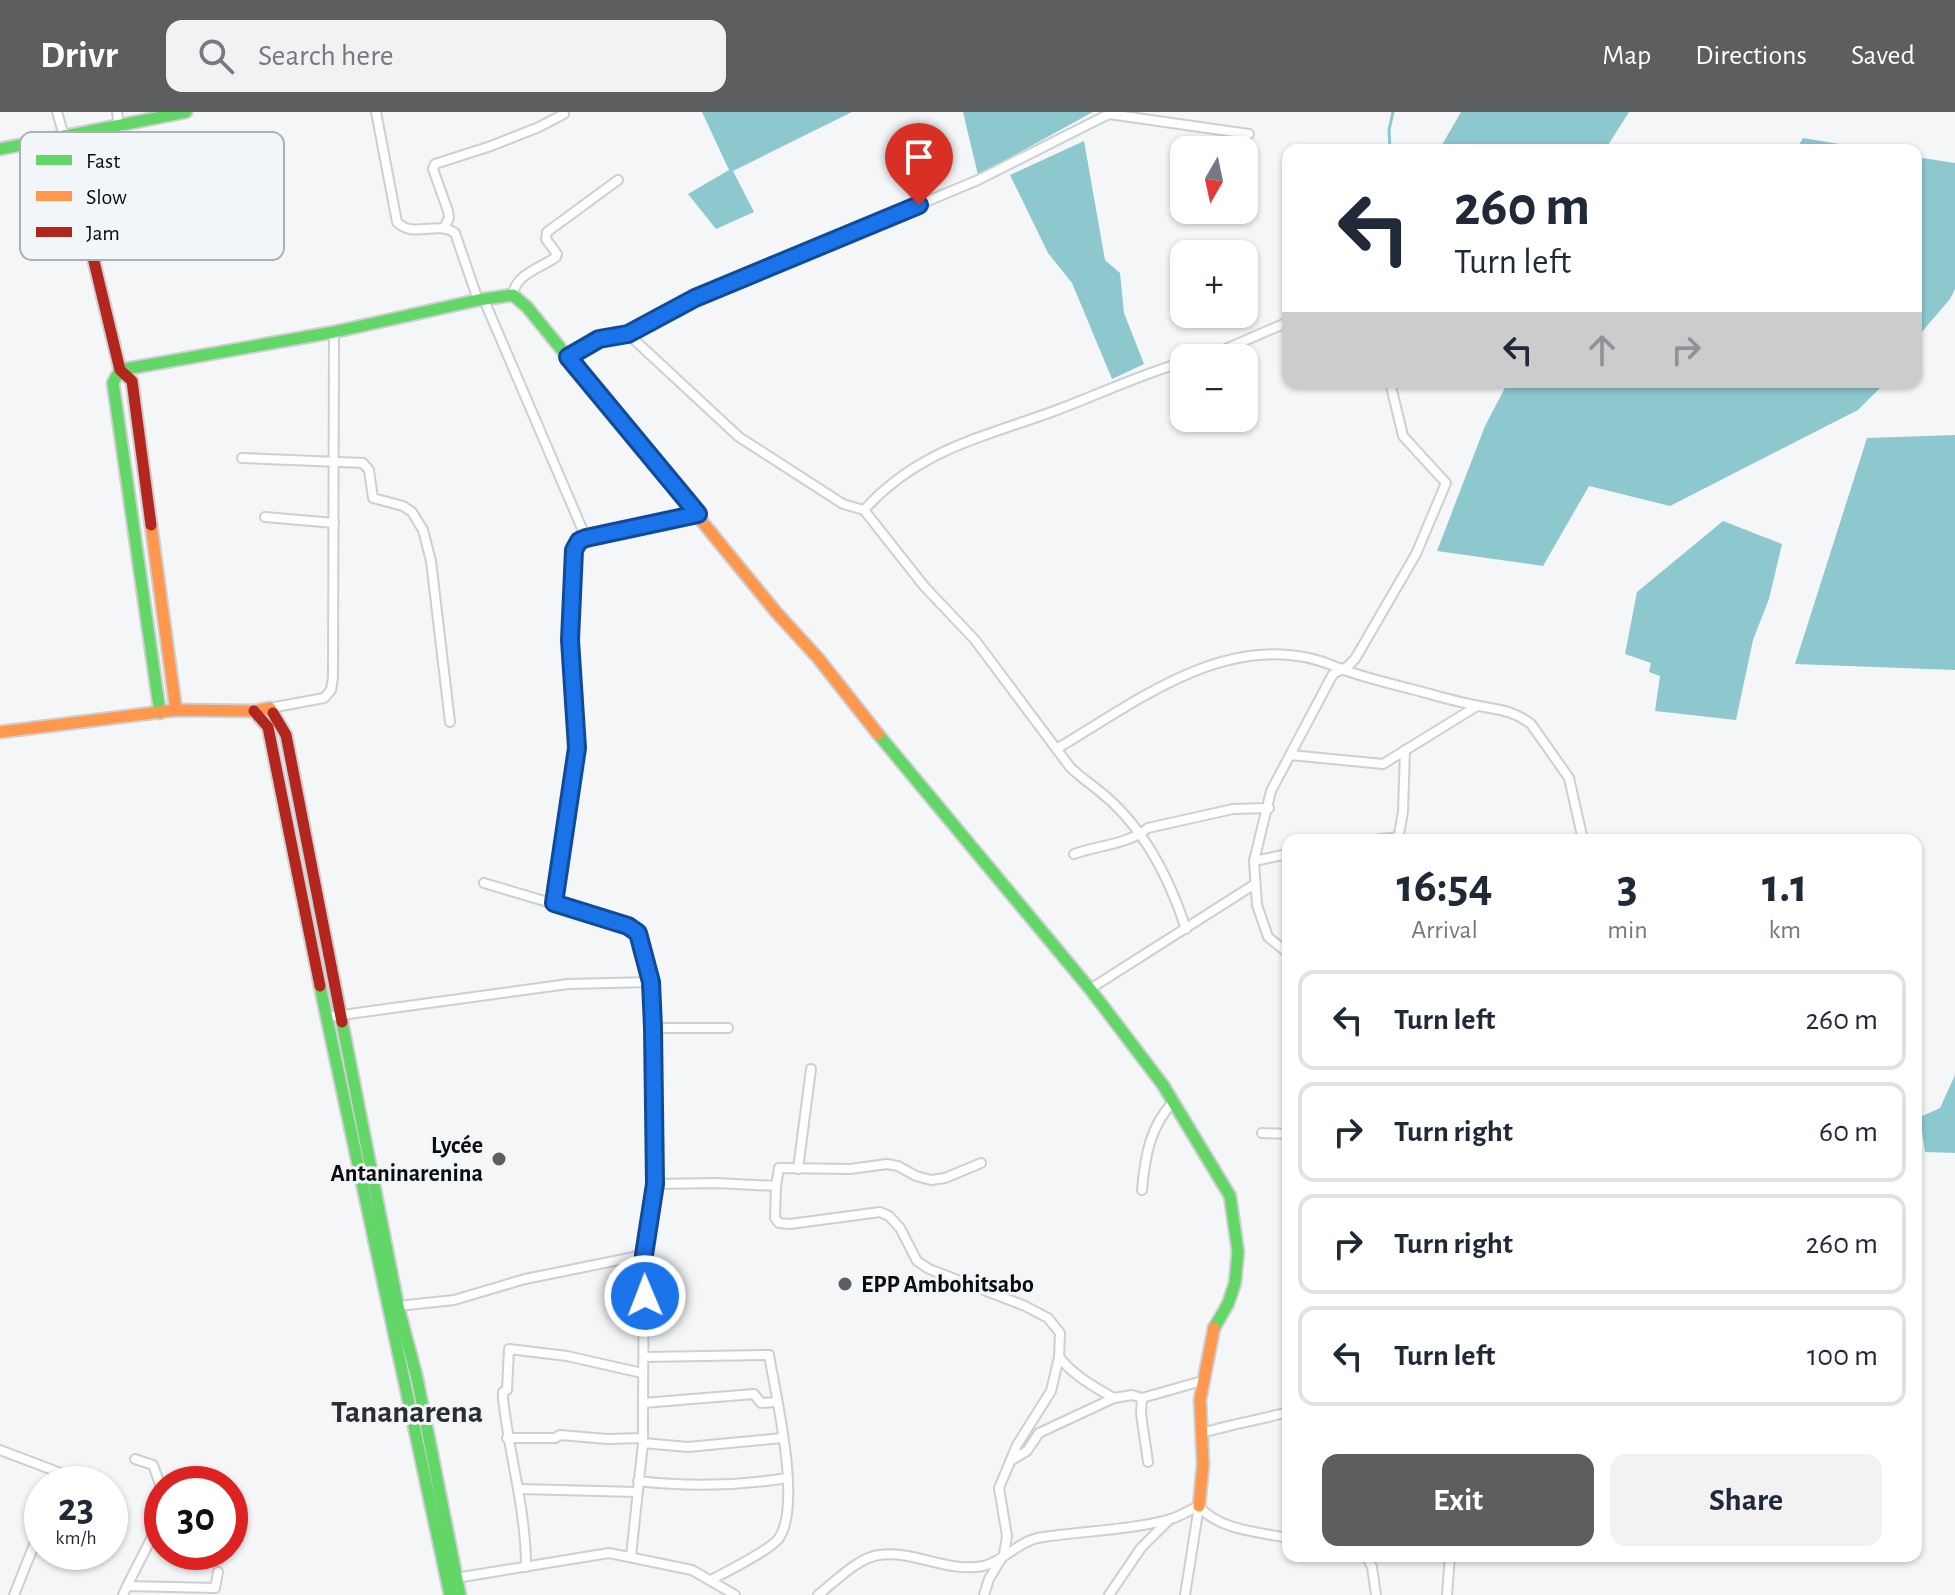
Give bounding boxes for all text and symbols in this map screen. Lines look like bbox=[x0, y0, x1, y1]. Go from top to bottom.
search box bbox=[166, 20, 726, 92]
icon: search bbox=[194, 34, 238, 78]
text: Drivr bbox=[40, 37, 118, 75]
text: Search here bbox=[258, 41, 394, 71]
text: Map bbox=[1602, 42, 1651, 70]
text: Directions bbox=[1695, 42, 1807, 70]
text: Saved bbox=[1851, 42, 1915, 70]
pin bbox=[885, 123, 953, 205]
legend bbox=[20, 132, 284, 260]
icon: arrive bbox=[897, 135, 941, 179]
north arrow bbox=[1170, 136, 1258, 224]
map controls bbox=[1170, 136, 1258, 432]
text: Fast bbox=[86, 150, 120, 172]
icon: left bbox=[1322, 176, 1426, 280]
text: 260 m bbox=[1454, 179, 1590, 235]
text: Slow bbox=[86, 186, 127, 208]
text: Jam bbox=[86, 222, 120, 244]
button: + bbox=[1170, 240, 1258, 328]
text: Turn left bbox=[1454, 244, 1571, 280]
icon: left bbox=[1496, 328, 1540, 372]
icon: ahead bbox=[1580, 328, 1624, 372]
icon: right bbox=[1664, 328, 1708, 372]
button: − bbox=[1170, 344, 1258, 432]
text: 16:54 bbox=[1396, 863, 1493, 911]
text: 3 bbox=[1617, 863, 1638, 911]
text: 1.1 bbox=[1762, 863, 1808, 911]
text: Arrival bbox=[1411, 917, 1478, 943]
text: min bbox=[1607, 917, 1648, 943]
text: km bbox=[1768, 917, 1801, 943]
icon: left bbox=[1326, 998, 1370, 1042]
text: Turn left bbox=[1394, 1005, 1495, 1035]
text: 260 m bbox=[1805, 1005, 1878, 1035]
icon: right bbox=[1326, 1110, 1370, 1154]
text: Turn right bbox=[1394, 1117, 1513, 1147]
text: 60 m bbox=[1819, 1117, 1878, 1147]
place label: Lycée Antaninarenina bbox=[331, 1134, 483, 1186]
marker: Lycée Antaninarenina bbox=[490, 1150, 508, 1168]
icon: right bbox=[1326, 1222, 1370, 1266]
text: Turn right bbox=[1394, 1229, 1513, 1259]
text: 260 m bbox=[1805, 1229, 1878, 1259]
position arrow bbox=[603, 1254, 687, 1338]
place label: EPP Ambohitsabo bbox=[861, 1273, 1034, 1297]
marker: EPP Ambohitsabo bbox=[836, 1275, 854, 1293]
icon: left bbox=[1326, 1334, 1370, 1378]
text: Turn left bbox=[1394, 1341, 1495, 1371]
text: 100 m bbox=[1807, 1341, 1878, 1371]
district label: Tananarena bbox=[331, 1396, 483, 1428]
button: Exit bbox=[1322, 1454, 1594, 1546]
button: Share bbox=[1610, 1454, 1882, 1546]
speed limit sign: 30 bbox=[144, 1466, 248, 1570]
text: 23 bbox=[58, 1488, 94, 1528]
text: km/h bbox=[55, 1528, 97, 1548]

